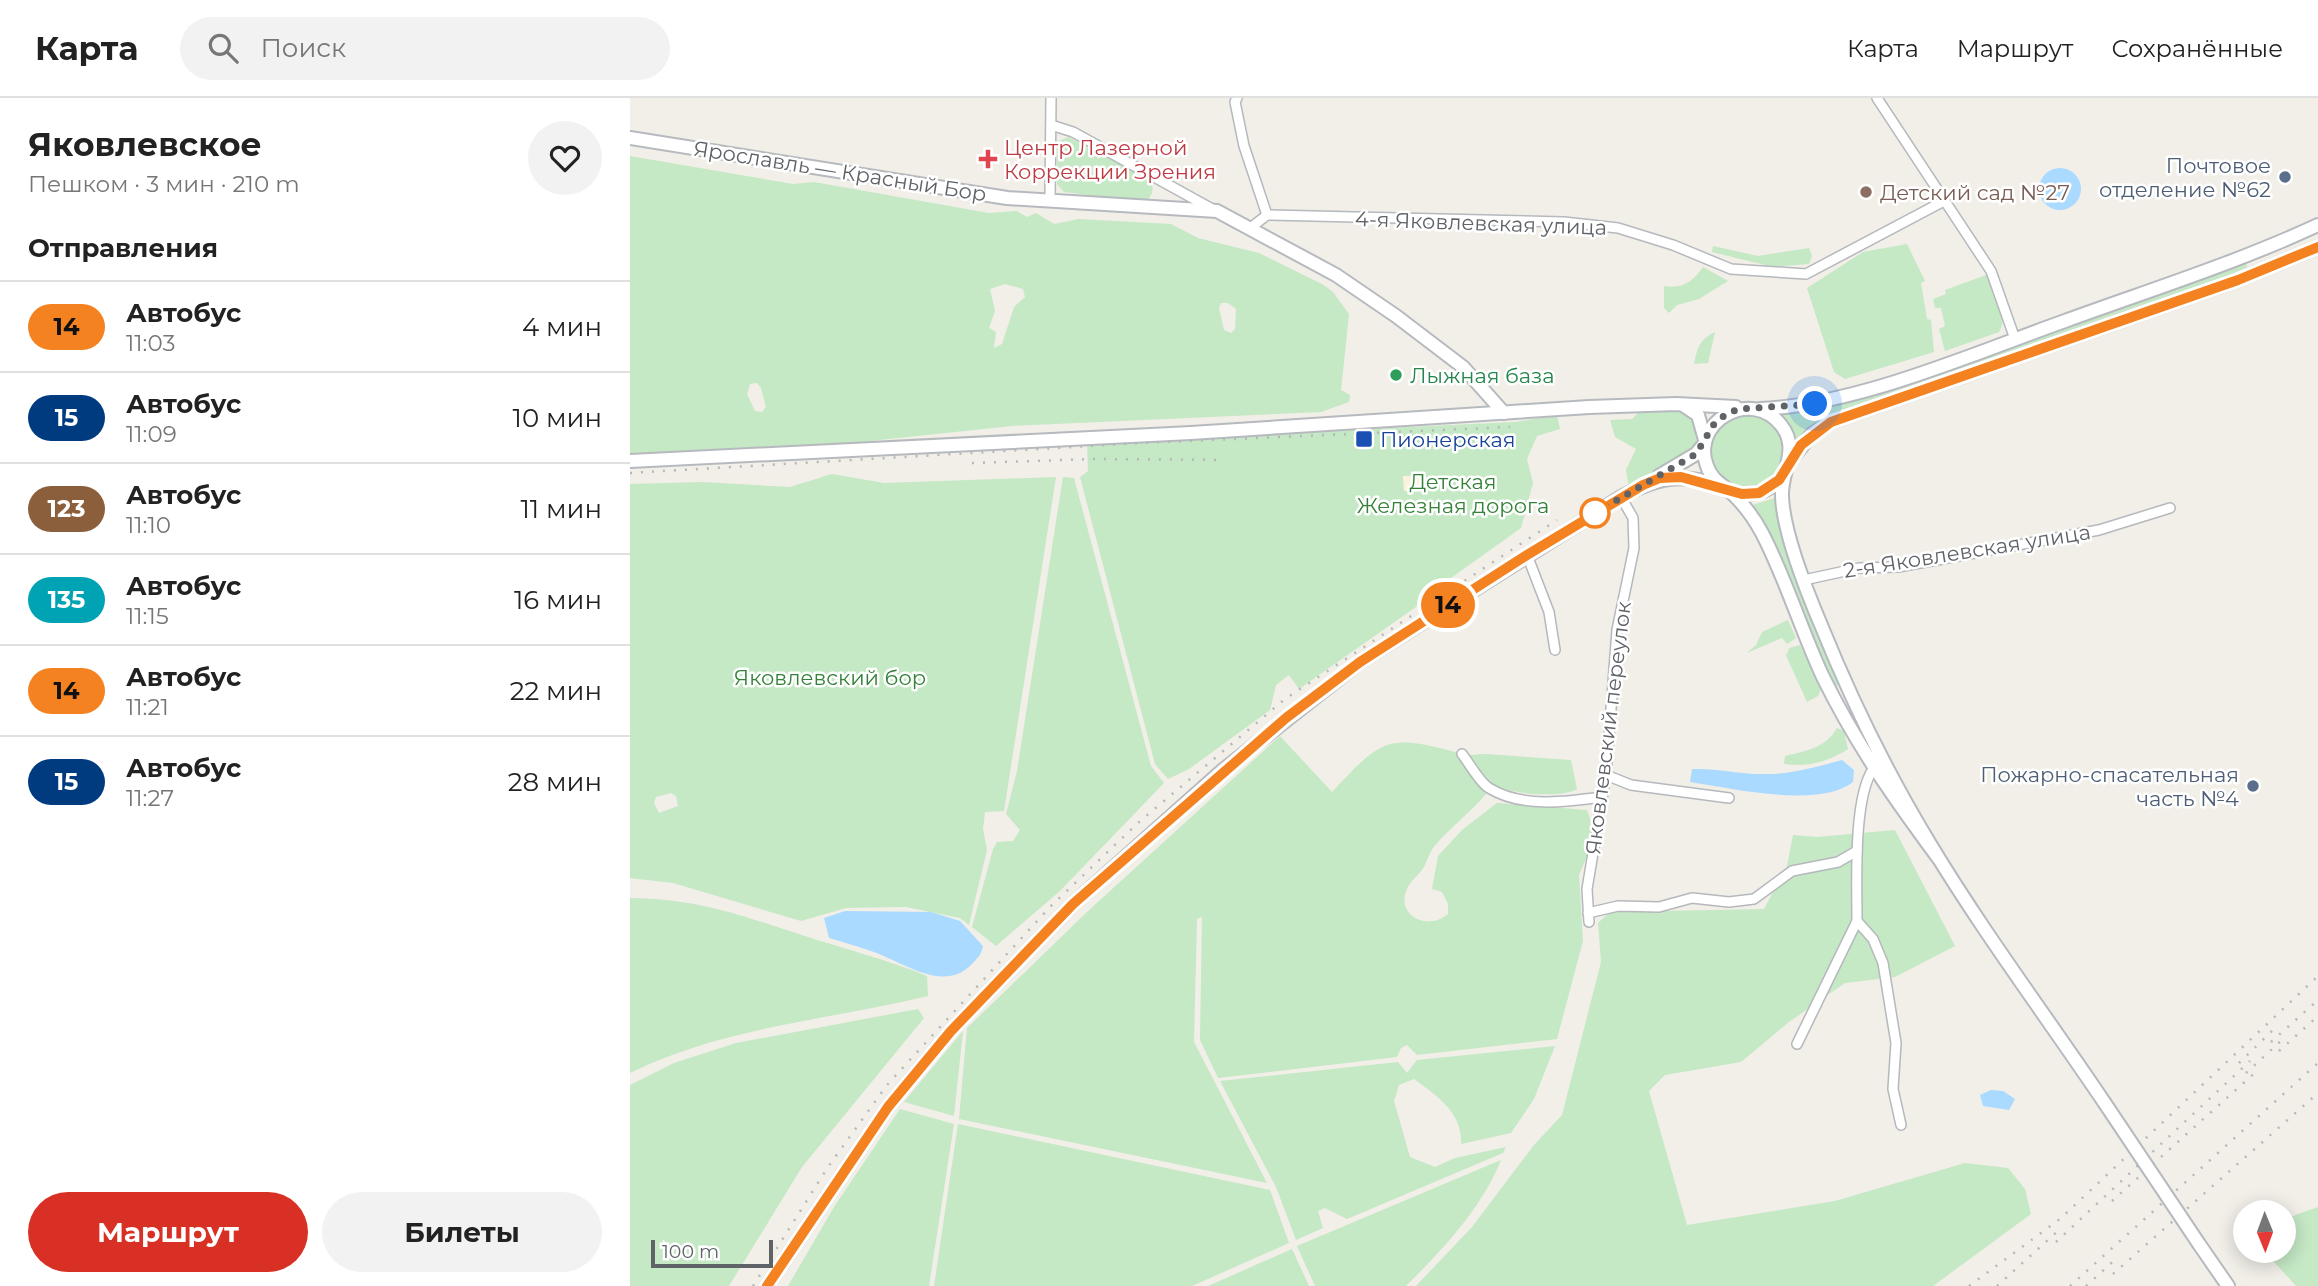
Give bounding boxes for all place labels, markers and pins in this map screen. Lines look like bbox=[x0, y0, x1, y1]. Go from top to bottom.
place label: Центр Лазерной Коррекции Зрения bbox=[1004, 135, 1216, 184]
marker: Центр Лазерной Коррекции Зрения bbox=[978, 149, 998, 169]
place label: Почтовое отделение №62 bbox=[2099, 153, 2271, 202]
marker: Почтовое отделение №62 bbox=[2277, 169, 2293, 185]
place label: Детский сад №27 bbox=[1880, 180, 2070, 205]
marker: Детский сад №27 bbox=[1858, 184, 1874, 200]
place label: Лыжная база bbox=[1410, 363, 1554, 388]
marker: Лыжная база bbox=[1388, 367, 1404, 383]
place label: Пионерская bbox=[1380, 427, 1515, 452]
marker: Пионерская bbox=[1354, 429, 1374, 449]
unlabelled marker bbox=[1580, 498, 1610, 528]
place label: Пожарно-спасательная часть №4 bbox=[1980, 762, 2239, 811]
marker: Пожарно-спасательная часть №4 bbox=[2245, 778, 2261, 794]

